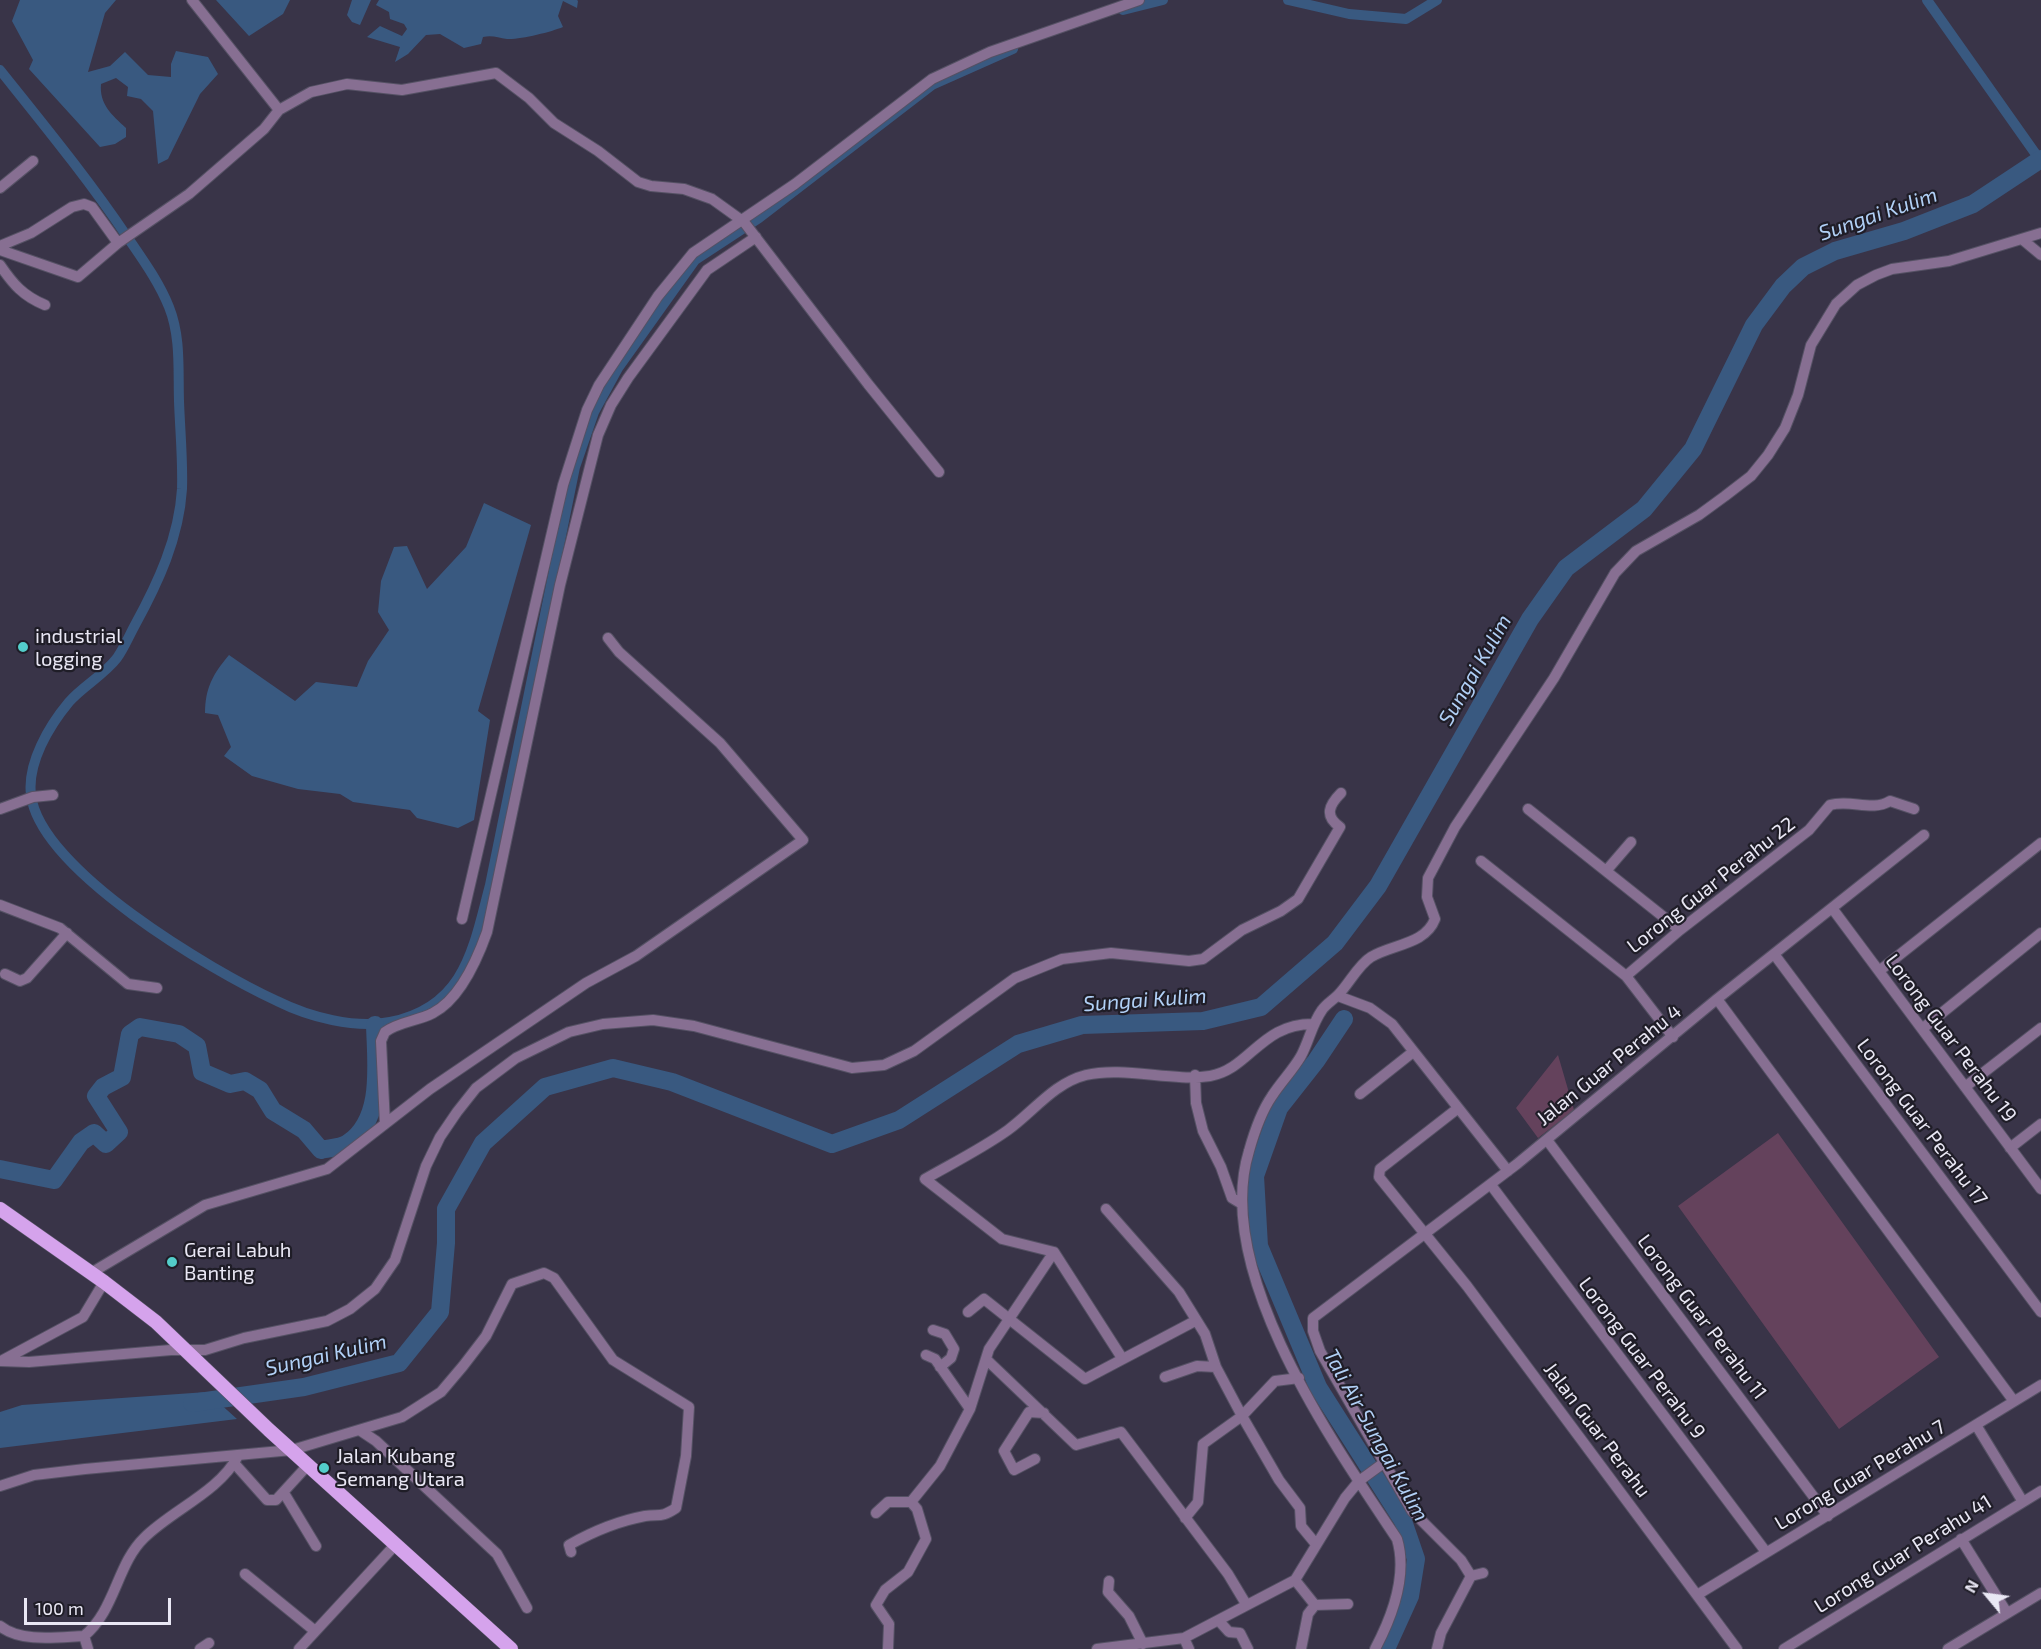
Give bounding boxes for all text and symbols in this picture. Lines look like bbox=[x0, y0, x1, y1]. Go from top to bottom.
water label: Sungai Kulim bbox=[1815, 182, 1941, 246]
water label: Sungai Kulim bbox=[1433, 610, 1517, 730]
place label: industrial logging bbox=[35, 624, 122, 671]
marker: industrial logging bbox=[16, 640, 30, 654]
street label: Lorong Guar Perahu 22 bbox=[1622, 812, 1800, 958]
street label: Lorong Guar Perahu 19 bbox=[1880, 949, 2022, 1127]
water label: Sungai Kulim bbox=[1082, 983, 1208, 1017]
street label: Jalan Guar Perahu 4 bbox=[1532, 999, 1686, 1131]
street label: Lorong Guar Perahu 17 bbox=[1851, 1034, 1993, 1210]
street label: Lorong Guar Perahu 11 bbox=[1632, 1230, 1772, 1404]
place label: Gerai Labuh Banting bbox=[184, 1238, 291, 1285]
marker: Gerai Labuh Banting bbox=[165, 1255, 179, 1269]
street label: Lorong Guar Perahu 9 bbox=[1574, 1273, 1710, 1443]
water label: Sungai Kulim bbox=[263, 1329, 389, 1381]
water label: Tali Air Sungai Kulim bbox=[1318, 1345, 1434, 1525]
street label: Jalan Guar Perahu bbox=[1538, 1358, 1656, 1502]
street label: Lorong Guar Perahu 7 bbox=[1770, 1415, 1950, 1535]
place label: Jalan Kubang Semang Utara bbox=[336, 1444, 465, 1491]
marker: Jalan Kubang Semang Utara bbox=[317, 1461, 331, 1475]
street label: Lorong Guar Perahu 41 bbox=[1810, 1490, 1996, 1618]
north arrow bbox=[1957, 1565, 2017, 1625]
text: N bbox=[1960, 1576, 1982, 1596]
scale bar bbox=[27, 1586, 174, 1624]
text: 100 m bbox=[35, 1597, 84, 1619]

